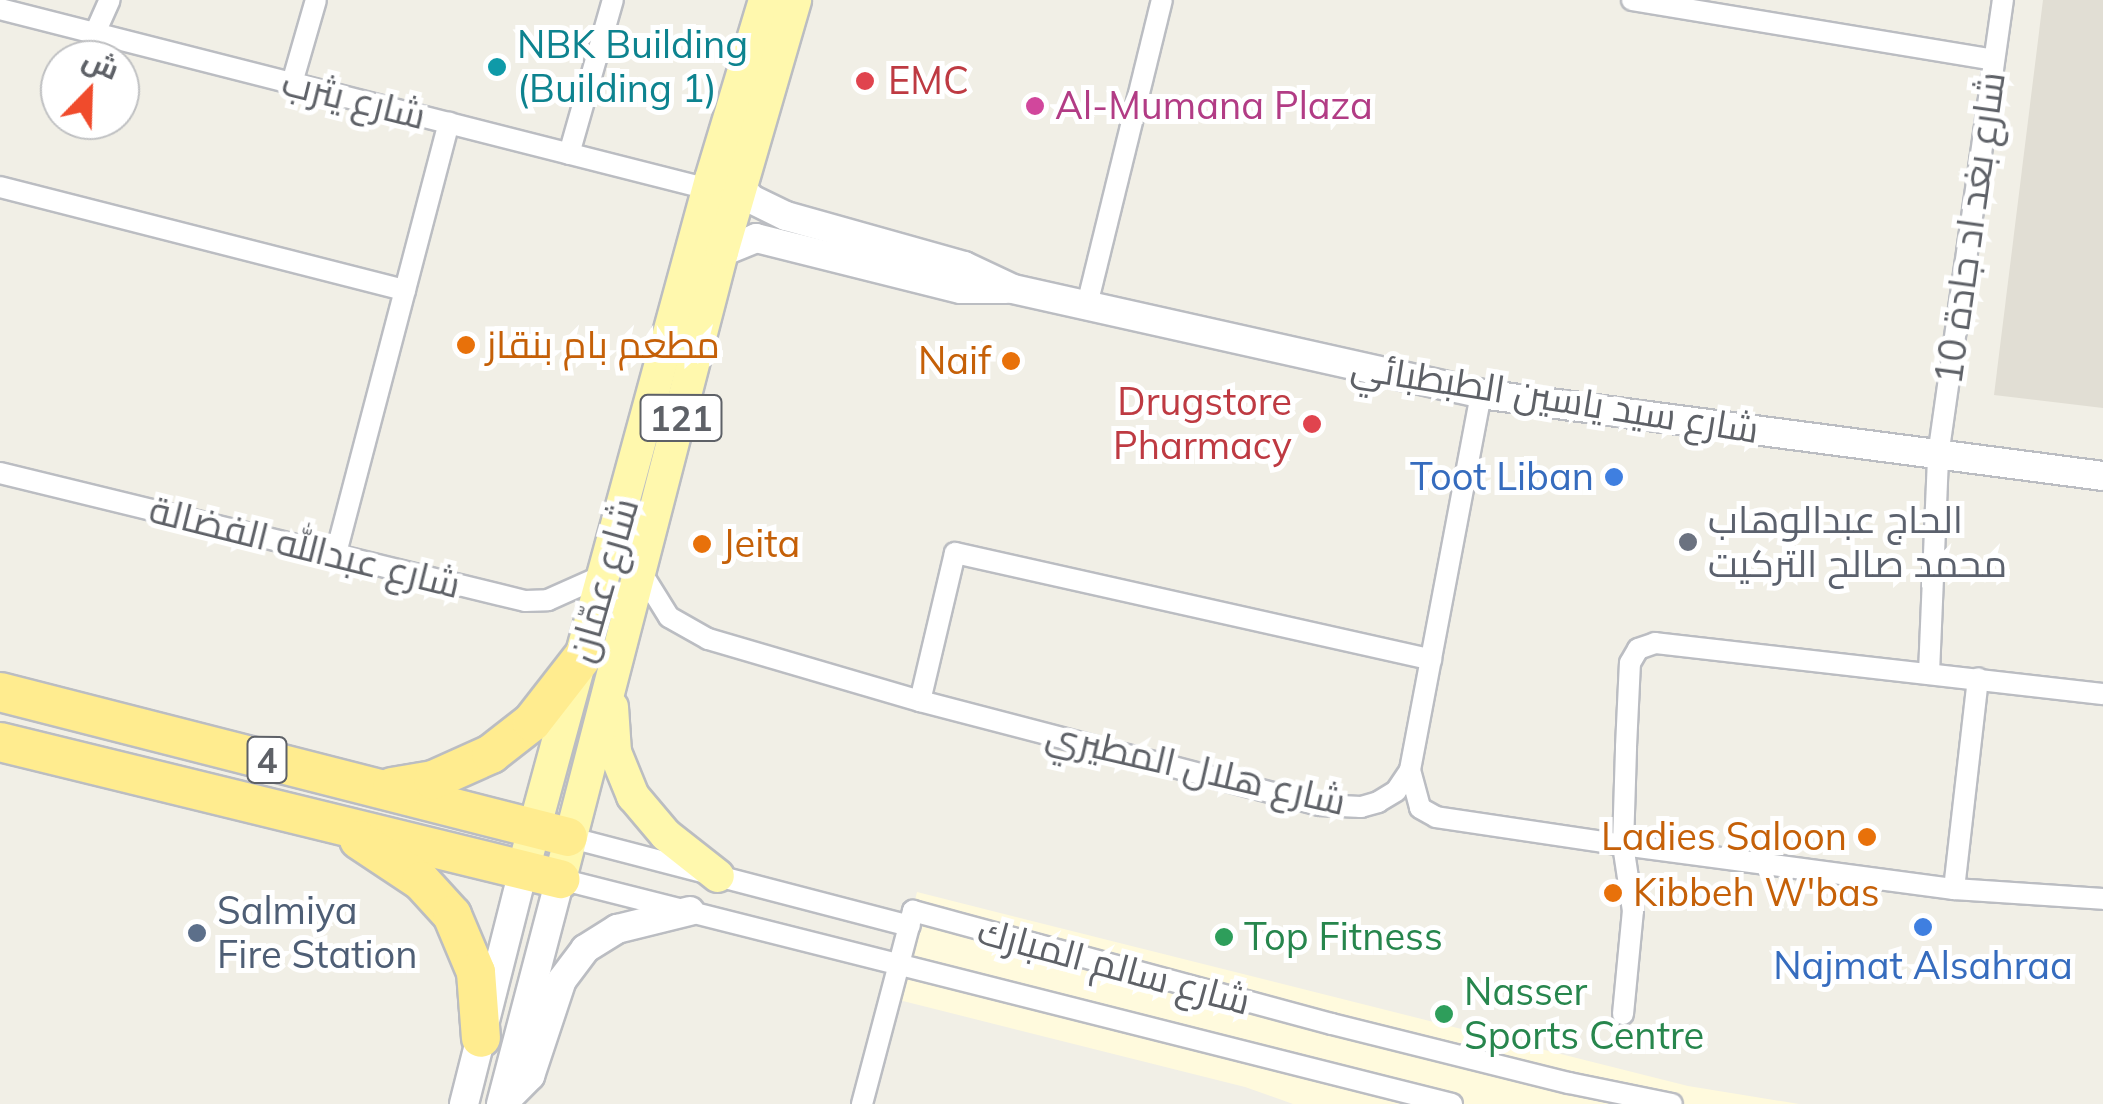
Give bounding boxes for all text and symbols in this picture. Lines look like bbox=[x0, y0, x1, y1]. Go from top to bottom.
place label: NBK Building (Building 1) bbox=[517, 22, 748, 111]
north arrow bbox=[40, 40, 140, 140]
text: ش bbox=[78, 41, 125, 87]
marker: NBK Building (Building 1) bbox=[486, 56, 508, 78]
place label: EMC bbox=[888, 58, 969, 104]
street label: شارع يثرب bbox=[278, 59, 430, 139]
marker: EMC bbox=[852, 68, 878, 94]
street label: شارع بغد اد جادة 10 bbox=[1926, 69, 2014, 387]
place label: Al-Mumana Plaza bbox=[1055, 83, 1373, 129]
marker: Al-Mumana Plaza bbox=[1024, 95, 1046, 117]
place label: مطعم بام بنقاز bbox=[486, 322, 720, 368]
marker: مطعم بام بنقاز bbox=[455, 334, 477, 356]
place label: Naif bbox=[918, 338, 991, 384]
street label: شارع سيد ياسين الطبطبائي bbox=[1348, 343, 1762, 453]
marker: Naif bbox=[1000, 350, 1022, 372]
place label: Drugstore Pharmacy bbox=[1113, 379, 1292, 468]
road number: 121 bbox=[638, 388, 724, 448]
marker: Drugstore Pharmacy bbox=[1301, 413, 1323, 435]
place label: Toot Liban bbox=[1410, 454, 1594, 500]
marker: Toot Liban bbox=[1603, 466, 1625, 488]
street label: شارع عبدالله الفضالة bbox=[145, 486, 465, 608]
street label: شارع عمّان bbox=[558, 493, 648, 667]
place label: الحاج عبدالوهاب محمد صالح التركيت bbox=[1708, 497, 2007, 586]
place label: Jeita bbox=[722, 521, 800, 567]
marker: الحاج عبدالوهاب محمد صالح التركيت bbox=[1677, 531, 1699, 553]
marker: Jeita bbox=[691, 533, 713, 555]
street label: شارع هلال المطيري bbox=[1042, 711, 1350, 825]
road number: 4 bbox=[244, 730, 290, 790]
place label: Ladies Saloon bbox=[1601, 814, 1847, 860]
marker: Ladies Saloon bbox=[1856, 826, 1878, 848]
place label: Kibbeh W'bas bbox=[1633, 870, 1880, 916]
marker: Kibbeh W'bas bbox=[1602, 882, 1624, 904]
place label: Salmiya Fire Station bbox=[217, 888, 418, 978]
street label: شارع سالم المبارك bbox=[973, 908, 1255, 1024]
place label: Top Fitness bbox=[1244, 914, 1443, 960]
marker: Najmat Alsahraa bbox=[1912, 916, 1934, 938]
marker: Salmiya Fire Station bbox=[186, 922, 208, 944]
marker: Top Fitness bbox=[1213, 926, 1235, 948]
place label: Najmat Alsahraa bbox=[1773, 943, 2073, 989]
place label: Nasser Sports Centre bbox=[1464, 969, 1704, 1058]
marker: Nasser Sports Centre bbox=[1433, 1003, 1455, 1025]

